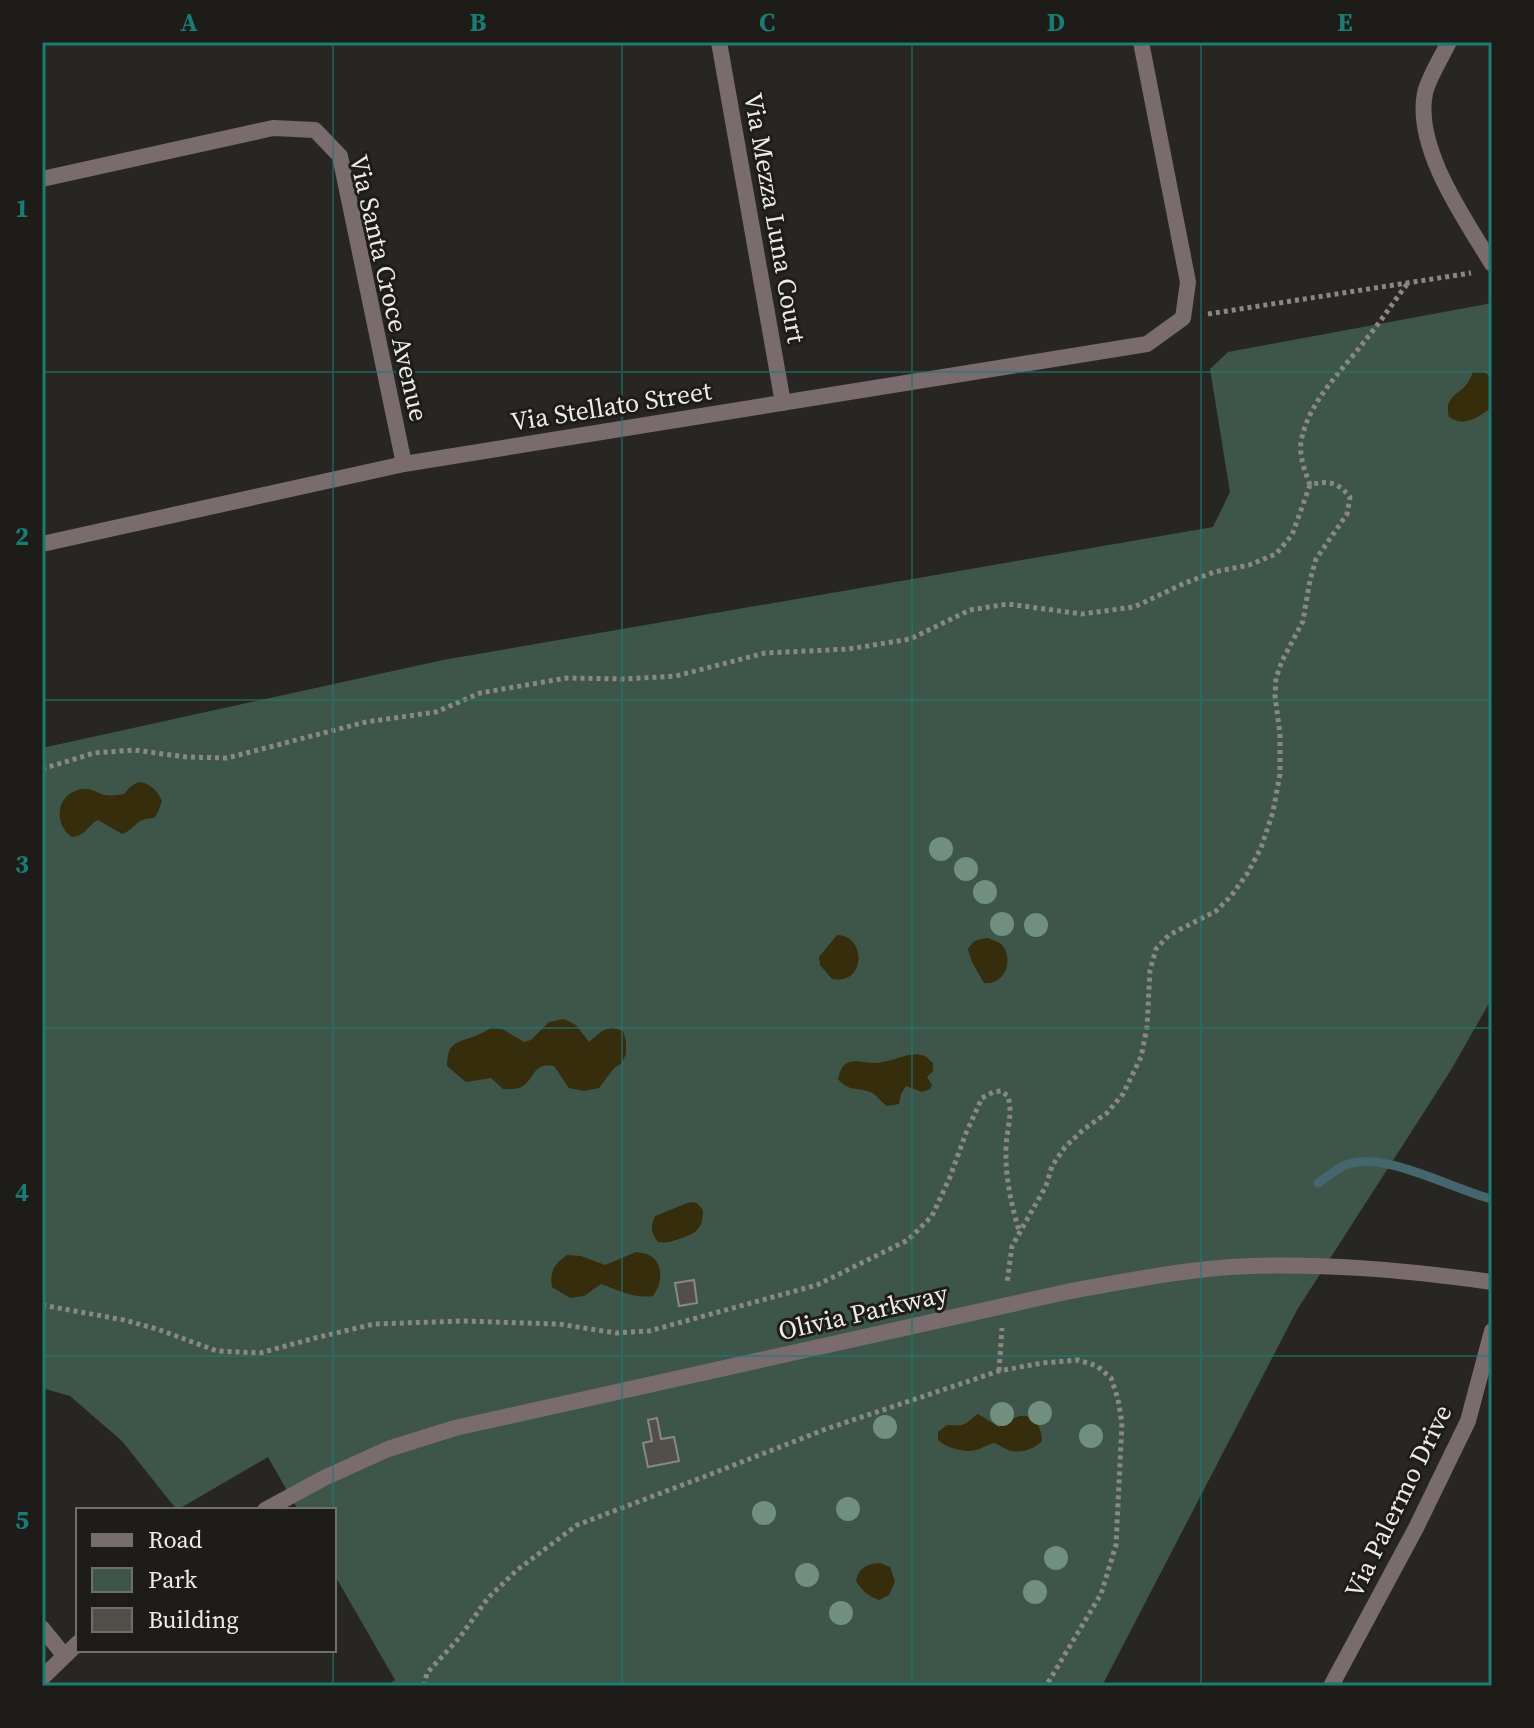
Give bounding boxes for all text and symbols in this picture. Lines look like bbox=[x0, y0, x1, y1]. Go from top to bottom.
text: A bbox=[180, 4, 198, 40]
text: B bbox=[470, 4, 487, 40]
text: C bbox=[759, 4, 775, 40]
text: D bbox=[1047, 4, 1065, 40]
text: E bbox=[1337, 4, 1353, 40]
street label: Via Mezza Luna Court bbox=[735, 90, 815, 347]
street label: Via Santa Croce Avenue bbox=[341, 151, 437, 425]
text: 1 bbox=[15, 190, 29, 226]
street label: Via Stellato Street bbox=[508, 372, 714, 440]
text: 2 bbox=[15, 518, 29, 554]
text: 3 bbox=[15, 846, 29, 882]
text: 4 bbox=[15, 1174, 29, 1210]
street label: Olivia Parkway bbox=[775, 1275, 952, 1349]
street label: Via Palermo Drive bbox=[1336, 1398, 1460, 1604]
text: 5 bbox=[15, 1502, 29, 1538]
legend bbox=[76, 1508, 336, 1652]
text: Road bbox=[148, 1523, 203, 1556]
text: Park bbox=[148, 1563, 198, 1596]
text: Building bbox=[148, 1603, 239, 1636]

